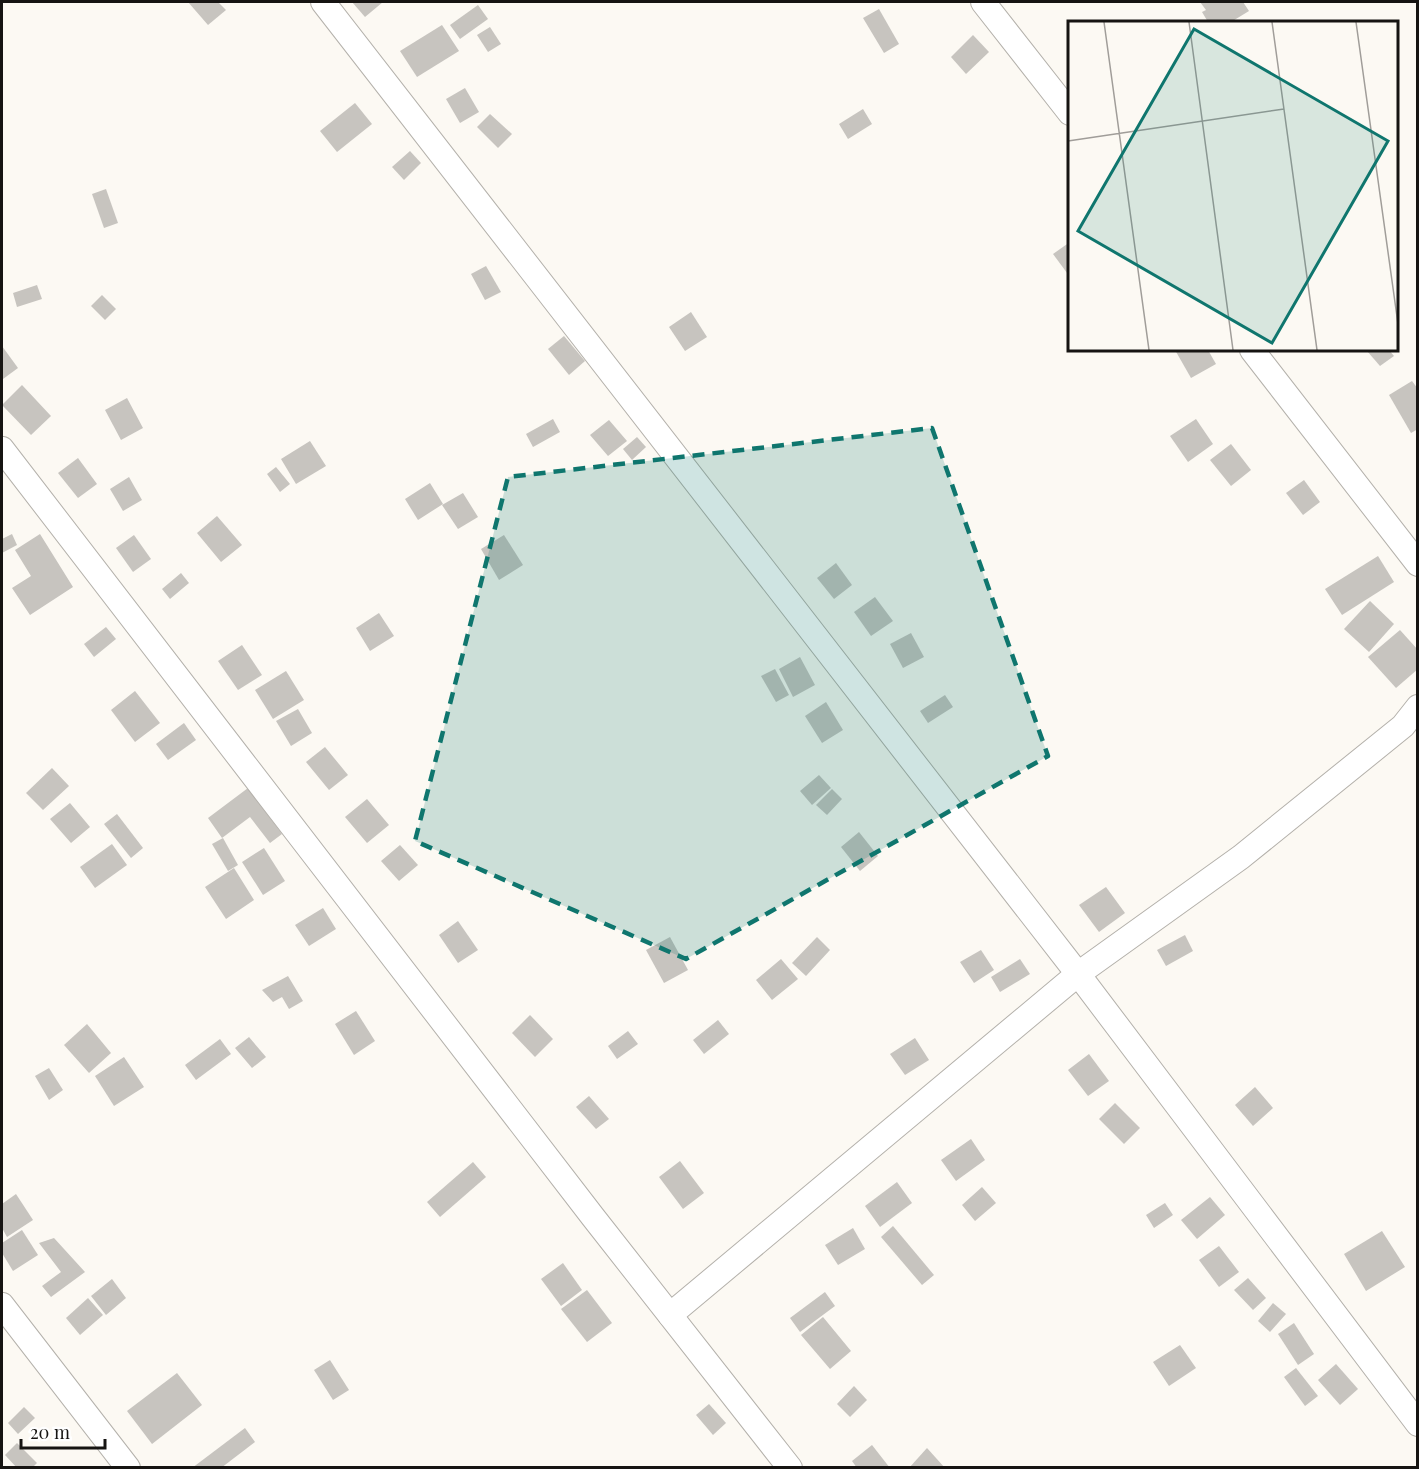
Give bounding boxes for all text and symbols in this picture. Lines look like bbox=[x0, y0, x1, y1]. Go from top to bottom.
inset map bbox=[1068, 21, 1398, 351]
scale bar bbox=[21, 1412, 105, 1450]
text: 20 m bbox=[30, 1420, 70, 1444]

